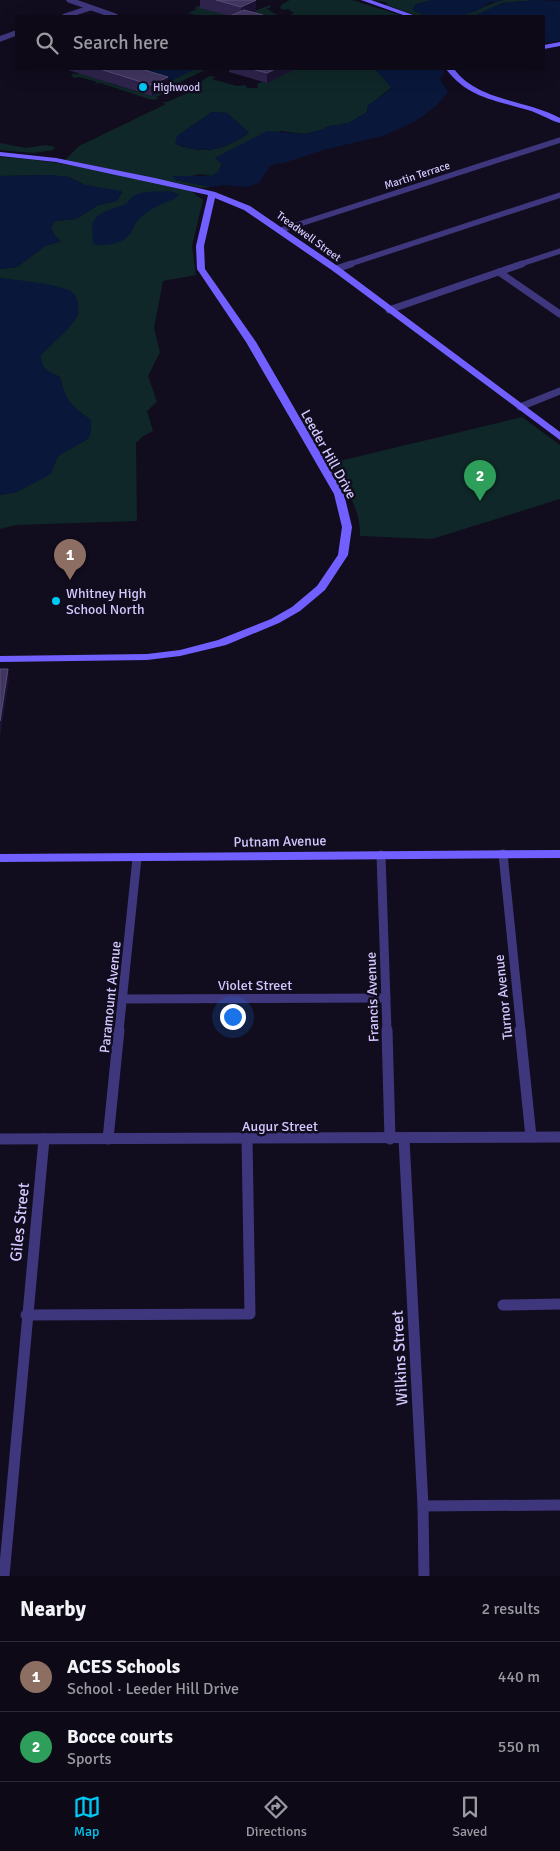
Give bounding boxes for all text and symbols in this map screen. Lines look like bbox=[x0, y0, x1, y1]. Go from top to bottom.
search box bbox=[15, 15, 545, 70]
icon: search bbox=[33, 29, 61, 57]
text: Search here bbox=[73, 31, 169, 55]
marker: Highwood bbox=[137, 81, 149, 93]
place label: Highwood bbox=[153, 81, 200, 94]
street label: Martin Terrace bbox=[383, 159, 452, 192]
street label: Treadwell Street bbox=[274, 209, 344, 264]
street label: Leeder Hill Drive bbox=[297, 407, 360, 502]
pin: 2 bbox=[464, 460, 496, 501]
pin: 1 bbox=[54, 539, 86, 580]
place label: Whitney High School North bbox=[66, 585, 147, 618]
marker: Whitney High School North bbox=[50, 595, 62, 607]
street label: Putnam Avenue bbox=[233, 832, 327, 851]
street label: Paramount Avenue bbox=[96, 940, 125, 1054]
street label: Francis Avenue bbox=[362, 952, 383, 1042]
street label: Turnor Avenue bbox=[491, 954, 516, 1040]
street label: Violet Street bbox=[218, 977, 292, 994]
your location bbox=[220, 1004, 246, 1030]
street label: Augur Street bbox=[242, 1118, 318, 1135]
street label: Giles Street bbox=[6, 1181, 34, 1263]
street label: Wilkins Street bbox=[387, 1309, 412, 1406]
text: Nearby bbox=[20, 1596, 86, 1622]
text: 2 results bbox=[481, 1599, 540, 1619]
text: ACES Schools bbox=[67, 1655, 180, 1679]
text: 1 bbox=[32, 1667, 40, 1687]
text: 440 m bbox=[498, 1667, 540, 1687]
text: School · Leeder Hill Drive bbox=[67, 1679, 239, 1699]
text: Bocce courts bbox=[67, 1725, 173, 1749]
text: 2 bbox=[32, 1737, 40, 1757]
text: 550 m bbox=[498, 1737, 540, 1757]
text: Sports bbox=[67, 1749, 112, 1769]
tab: Map bbox=[73, 1793, 101, 1840]
tab: Directions bbox=[246, 1793, 307, 1840]
tab: Saved bbox=[452, 1793, 487, 1840]

